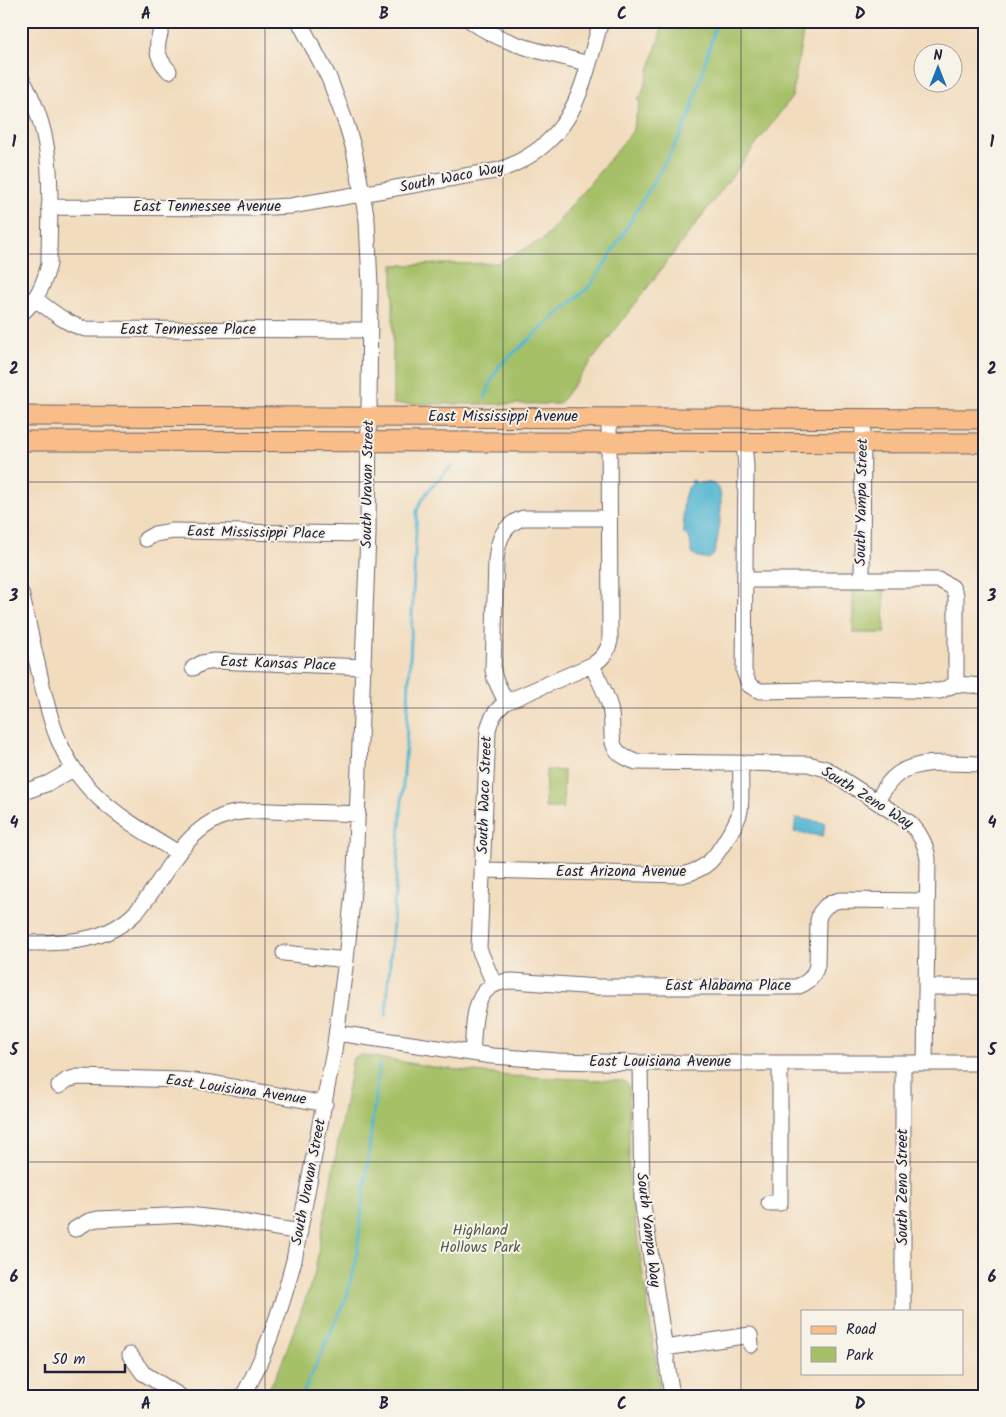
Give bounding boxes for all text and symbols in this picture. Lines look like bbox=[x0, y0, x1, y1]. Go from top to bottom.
text: A bbox=[141, 2, 151, 27]
text: B bbox=[379, 2, 389, 27]
text: C bbox=[617, 2, 627, 27]
text: D bbox=[855, 2, 866, 27]
north arrow bbox=[914, 42, 964, 92]
text: N bbox=[934, 45, 943, 67]
text: 1 bbox=[12, 130, 17, 155]
text: 1 bbox=[990, 130, 995, 155]
street label: South Waco Way bbox=[398, 156, 507, 200]
street label: East Tennessee Avenue bbox=[133, 195, 281, 219]
street label: East Tennessee Place bbox=[120, 318, 256, 342]
text: 2 bbox=[9, 357, 19, 382]
text: 2 bbox=[987, 357, 997, 382]
street label: East Mississippi Avenue bbox=[428, 405, 578, 429]
street label: South Uravan Street bbox=[355, 420, 381, 548]
street label: South Yampa Street bbox=[849, 438, 875, 566]
street label: East Mississippi Place bbox=[187, 520, 326, 546]
text: 3 bbox=[9, 584, 19, 609]
text: 3 bbox=[987, 584, 997, 609]
street label: East Kansas Place bbox=[220, 650, 337, 678]
street label: South Waco Street bbox=[471, 735, 499, 854]
street label: South Zeno Way bbox=[816, 760, 918, 836]
text: 4 bbox=[10, 811, 19, 836]
text: 4 bbox=[988, 811, 997, 836]
street label: East Arizona Avenue bbox=[556, 860, 686, 884]
street label: East Alabama Place bbox=[665, 974, 791, 998]
text: 5 bbox=[9, 1038, 20, 1063]
text: 5 bbox=[987, 1038, 998, 1063]
street label: East Louisiana Avenue bbox=[589, 1050, 731, 1074]
street label: East Louisiana Avenue bbox=[164, 1068, 308, 1112]
street label: South Uravan Street bbox=[285, 1117, 333, 1247]
street label: South Zeno Street bbox=[891, 1128, 915, 1245]
street label: South Yampa Way bbox=[629, 1171, 667, 1290]
park label: Highland Hollows Park bbox=[440, 1219, 521, 1260]
text: 6 bbox=[10, 1265, 19, 1290]
text: 6 bbox=[988, 1265, 997, 1290]
legend bbox=[801, 1310, 964, 1374]
text: Road bbox=[846, 1318, 877, 1342]
scale bar bbox=[45, 1342, 125, 1374]
text: Park bbox=[846, 1344, 874, 1368]
text: 50 m bbox=[52, 1348, 86, 1372]
text: A bbox=[141, 1392, 151, 1417]
text: B bbox=[379, 1392, 389, 1417]
text: C bbox=[617, 1392, 627, 1417]
text: D bbox=[855, 1392, 866, 1417]

